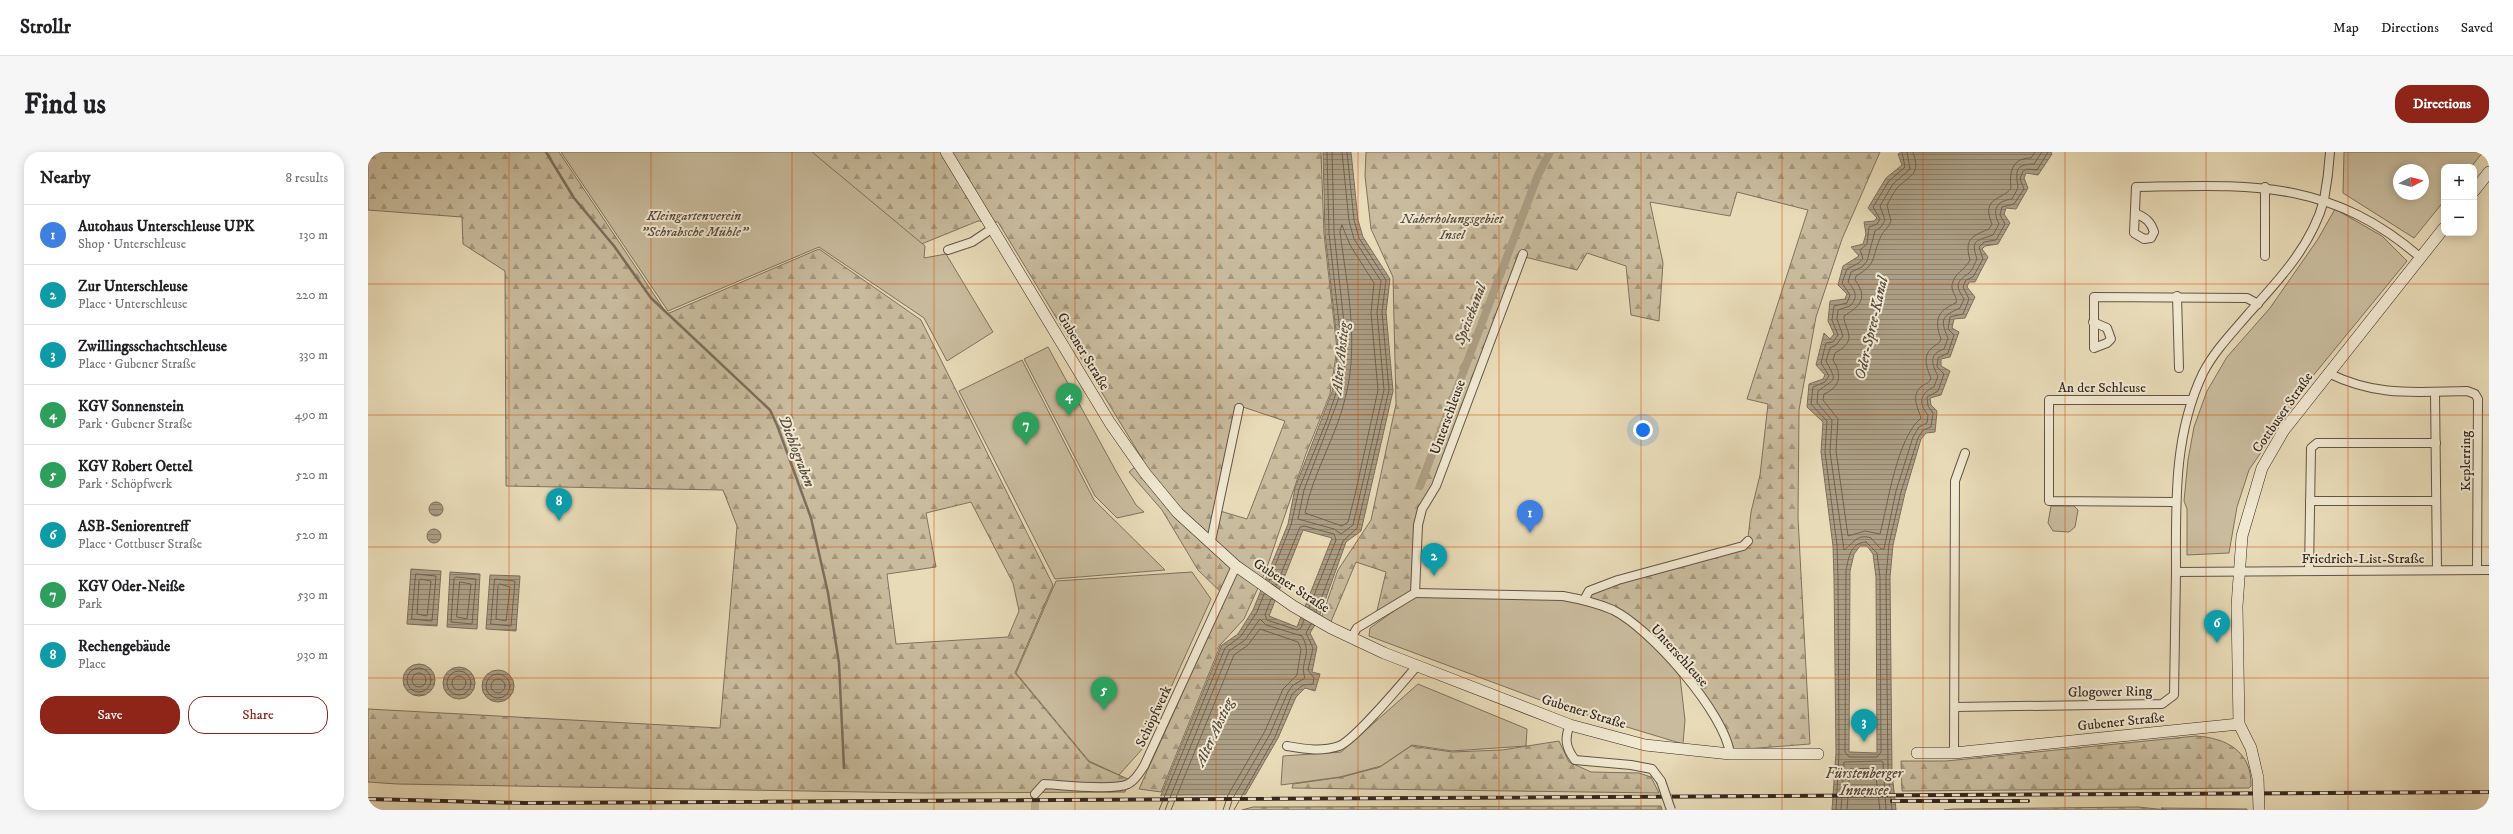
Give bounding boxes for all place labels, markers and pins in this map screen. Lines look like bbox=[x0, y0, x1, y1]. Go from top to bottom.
pin: 4 bbox=[1056, 383, 1082, 416]
pin: 7 bbox=[1013, 412, 1039, 445]
pin: 8 bbox=[546, 488, 572, 521]
pin: 1 bbox=[1517, 500, 1543, 533]
pin: 2 bbox=[1421, 543, 1447, 576]
pin: 6 bbox=[2204, 610, 2230, 643]
pin: 5 bbox=[1091, 677, 1117, 710]
pin: 3 bbox=[1851, 709, 1877, 742]

